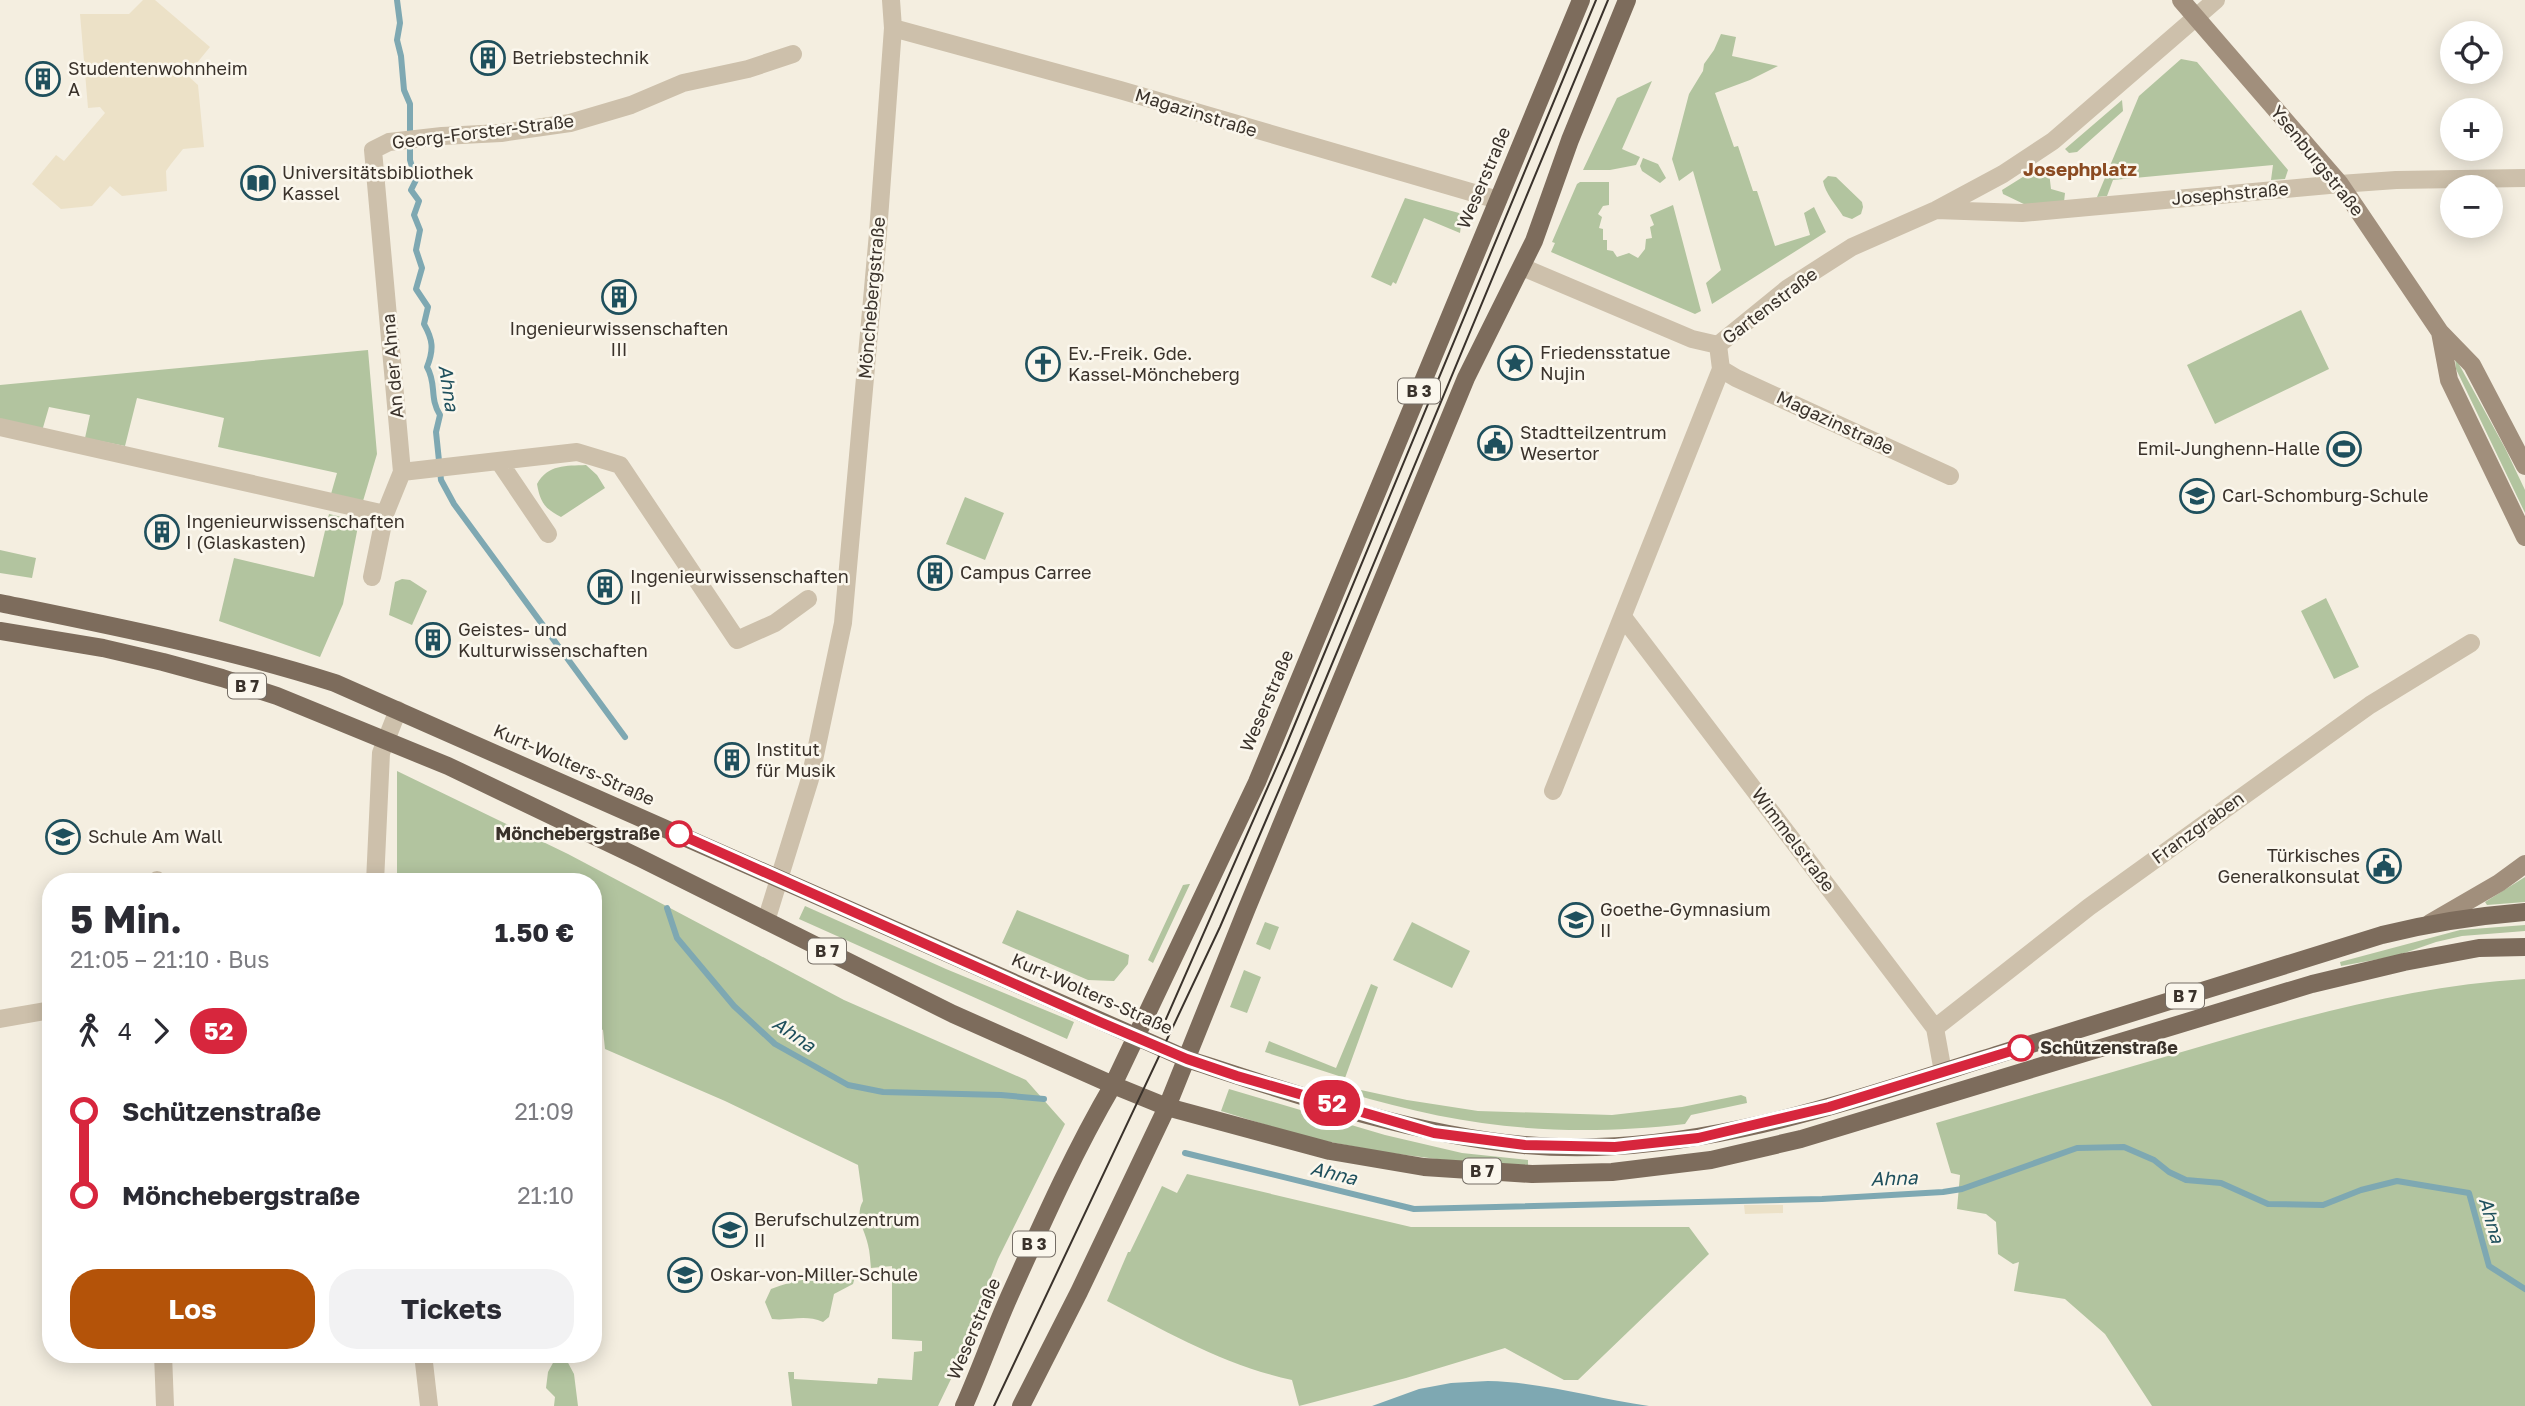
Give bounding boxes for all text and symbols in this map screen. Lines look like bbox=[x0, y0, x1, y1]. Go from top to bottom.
map controls bbox=[2440, 21, 2503, 238]
button: locate bbox=[2440, 21, 2503, 84]
building icon: Betriebstechnik bbox=[469, 39, 507, 77]
place label: Betriebstechnik bbox=[512, 46, 649, 68]
place label: Studentenwohnheim A bbox=[68, 57, 248, 100]
building icon: Studentenwohnheim A bbox=[24, 60, 62, 98]
street label: Magazinstraße bbox=[1133, 83, 1260, 141]
button: + bbox=[2440, 98, 2503, 161]
street label: Ysenburgstraße bbox=[2266, 101, 2369, 220]
street label: Georg-Forster-Straße bbox=[391, 109, 575, 153]
street label: Weserstraße bbox=[1452, 123, 1514, 232]
district label: Josephplatz bbox=[2023, 157, 2137, 180]
place label: Universitätsbibliothek Kassel bbox=[282, 161, 474, 204]
library icon: Universitätsbibliothek Kassel bbox=[239, 164, 277, 202]
button: − bbox=[2440, 175, 2503, 238]
street label: Josephstraße bbox=[2170, 177, 2289, 209]
street label: Mönchebergstraße bbox=[853, 216, 889, 380]
street label: Gartenstraße bbox=[1717, 262, 1821, 348]
building icon: Ingenieurwissenschaften III bbox=[600, 278, 638, 316]
street label: An der Ahna bbox=[376, 313, 408, 419]
place label: Ingenieurwissenschaften III bbox=[510, 317, 728, 360]
place label: Friedensstatue Nujin bbox=[1540, 341, 1670, 384]
place label: Ev.-Freik. Gde. Kassel-Möncheberg bbox=[1068, 342, 1240, 385]
place icon: Friedensstatue Nujin bbox=[1496, 344, 1534, 382]
church icon: Ev.-Freik. Gde. Kassel-Möncheberg bbox=[1024, 345, 1062, 383]
water label: Ahna bbox=[434, 363, 465, 414]
road number: B 3 bbox=[1398, 378, 1440, 404]
street label: Magazinstraße bbox=[1773, 385, 1897, 459]
place label: Stadtteilzentrum Wesertor bbox=[1520, 421, 1667, 464]
public building icon: Stadtteilzentrum Wesertor bbox=[1476, 424, 1514, 462]
sports icon: Emil-Junghenn-Halle bbox=[2325, 430, 2363, 468]
place label: Emil-Junghenn-Halle bbox=[2137, 437, 2320, 459]
school or university icon: Carl-Schomburg-Schule bbox=[2178, 477, 2216, 515]
place label: Carl-Schomburg-Schule bbox=[2222, 484, 2428, 506]
place label: Ingenieurwissenschaften I (Glaskasten) bbox=[186, 510, 405, 553]
building icon: Ingenieurwissenschaften I (Glaskasten) bbox=[143, 513, 181, 551]
building icon: Campus Carree bbox=[916, 554, 954, 592]
place label: Campus Carree bbox=[960, 561, 1092, 583]
place label: Ingenieurwissenschaften II bbox=[630, 565, 849, 608]
building icon: Ingenieurwissenschaften II bbox=[586, 568, 624, 606]
place label: Geistes- und Kulturwissenschaften bbox=[458, 618, 648, 661]
building icon: Geistes- und Kulturwissenschaften bbox=[414, 621, 452, 659]
street label: Weserstraße bbox=[1235, 646, 1297, 755]
road number: B 7 bbox=[228, 674, 266, 698]
street label: Kurt-Wolters-Straße bbox=[490, 719, 658, 810]
place label: Institut für Musik bbox=[756, 738, 836, 781]
building icon: Institut für Musik bbox=[713, 741, 751, 779]
street label: Wimmelstraße bbox=[1747, 783, 1840, 896]
street label: Franzgraben bbox=[2147, 786, 2248, 868]
school or university icon: Schule Am Wall bbox=[44, 818, 82, 856]
marker: Mönchebergstraße bbox=[666, 821, 692, 847]
place label: Mönchebergstraße bbox=[495, 822, 660, 844]
place label: Schule Am Wall bbox=[88, 825, 223, 847]
place label: Türkisches Generalkonsulat bbox=[2218, 844, 2360, 887]
public building icon: Türkisches Generalkonsulat bbox=[2365, 847, 2403, 885]
text: 5 Min. bbox=[70, 896, 182, 941]
place label: Goethe-Gymnasium II bbox=[1600, 898, 1771, 941]
school or university icon: Goethe-Gymnasium II bbox=[1557, 901, 1595, 939]
text: 1.50 € bbox=[495, 917, 574, 948]
road number: B 7 bbox=[808, 939, 846, 964]
text: 21:05 – 21:10 · Bus bbox=[70, 945, 269, 973]
street label: Kurt-Wolters-Straße bbox=[1008, 948, 1176, 1039]
road number: B 7 bbox=[2166, 984, 2204, 1008]
water label: Ahna bbox=[768, 1011, 821, 1057]
icon: walk bbox=[70, 1012, 108, 1050]
icon: forward bbox=[142, 1012, 180, 1050]
text: 52 bbox=[204, 1016, 233, 1045]
text: 4 bbox=[118, 1017, 132, 1045]
marker: Schützenstraße bbox=[2008, 1035, 2034, 1061]
place label: Schützenstraße bbox=[2040, 1036, 2178, 1058]
line badge: 52 bbox=[1300, 1080, 1364, 1126]
text: 52 bbox=[1317, 1088, 1347, 1117]
text: Schützenstraße bbox=[122, 1096, 321, 1127]
text: 21:09 bbox=[514, 1097, 574, 1125]
water label: Ahna bbox=[1309, 1156, 1361, 1190]
road number: B 7 bbox=[1463, 1158, 1501, 1184]
water label: Ahna bbox=[1870, 1165, 1919, 1190]
text: Mönchebergstraße bbox=[122, 1180, 360, 1211]
text: 21:10 bbox=[517, 1181, 574, 1209]
water label: Ahna bbox=[2475, 1194, 2510, 1247]
place label: Berufschulzentrum II bbox=[754, 1208, 920, 1251]
school or university icon: Berufschulzentrum II bbox=[711, 1211, 749, 1249]
road number: B 3 bbox=[1013, 1232, 1055, 1256]
school or university icon: Oskar-von-Miller-Schule bbox=[666, 1256, 704, 1294]
place label: Oskar-von-Miller-Schule bbox=[710, 1263, 918, 1285]
button: Los bbox=[70, 1269, 315, 1349]
button: Tickets bbox=[329, 1269, 574, 1349]
street label: Weserstraße bbox=[942, 1274, 1004, 1383]

